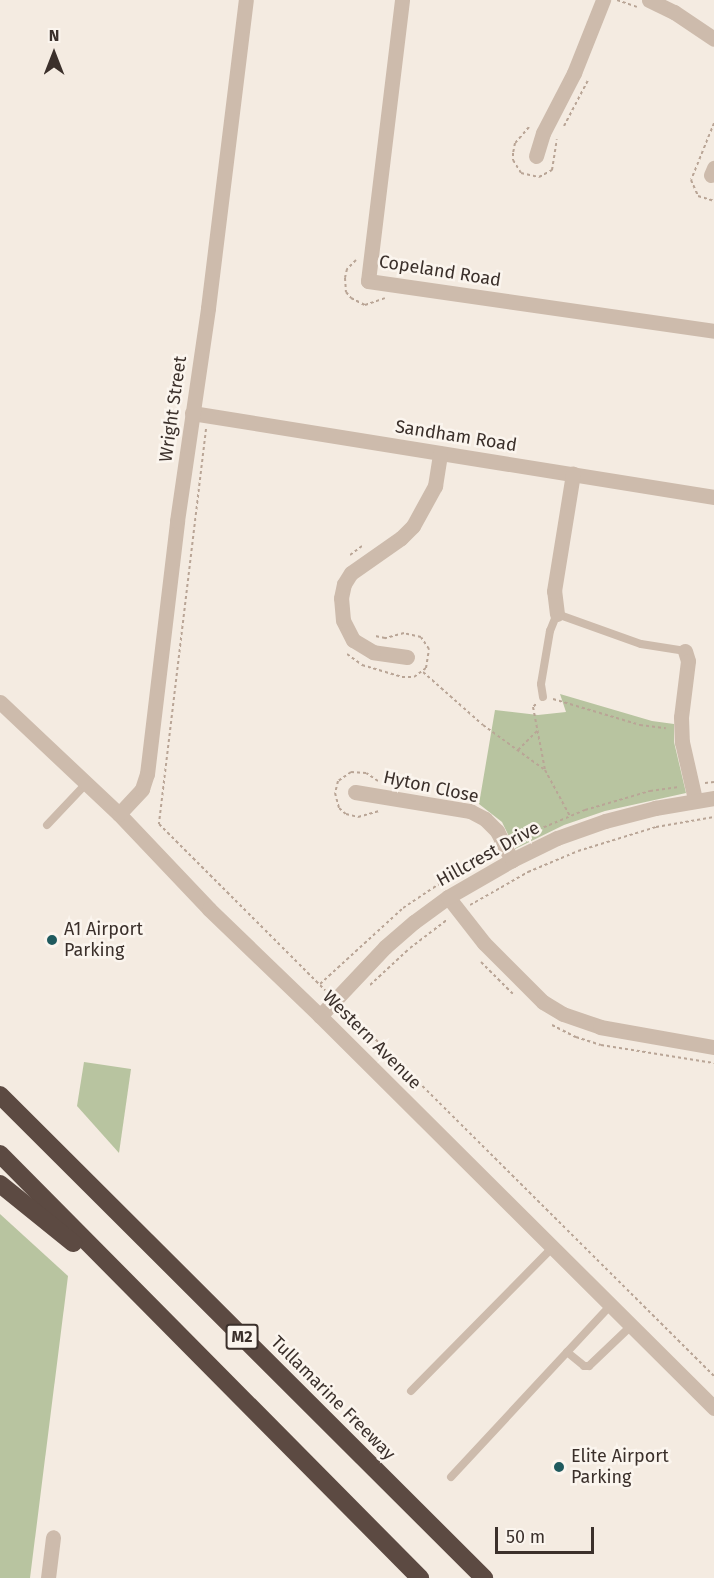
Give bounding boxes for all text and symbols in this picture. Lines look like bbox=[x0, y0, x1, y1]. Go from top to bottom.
north arrow bbox=[24, 24, 84, 84]
text: N bbox=[49, 26, 59, 45]
street label: Copeland Road bbox=[377, 251, 503, 291]
street label: Wright Street bbox=[155, 355, 191, 463]
street label: Sandham Road bbox=[394, 416, 518, 456]
street label: Hyton Close bbox=[381, 766, 481, 808]
street label: Hillcrest Drive bbox=[433, 817, 543, 891]
place label: A1 Airport Parking bbox=[64, 919, 143, 962]
marker: A1 Airport Parking bbox=[45, 933, 59, 947]
street label: Western Avenue bbox=[318, 986, 426, 1094]
road number: M2 bbox=[226, 1324, 258, 1350]
street label: Tullamarine Freeway bbox=[266, 1331, 400, 1465]
place label: Elite Airport Parking bbox=[571, 1446, 669, 1488]
marker: Elite Airport Parking bbox=[552, 1460, 566, 1474]
scale bar bbox=[498, 1515, 597, 1553]
text: 50 m bbox=[506, 1526, 545, 1548]

